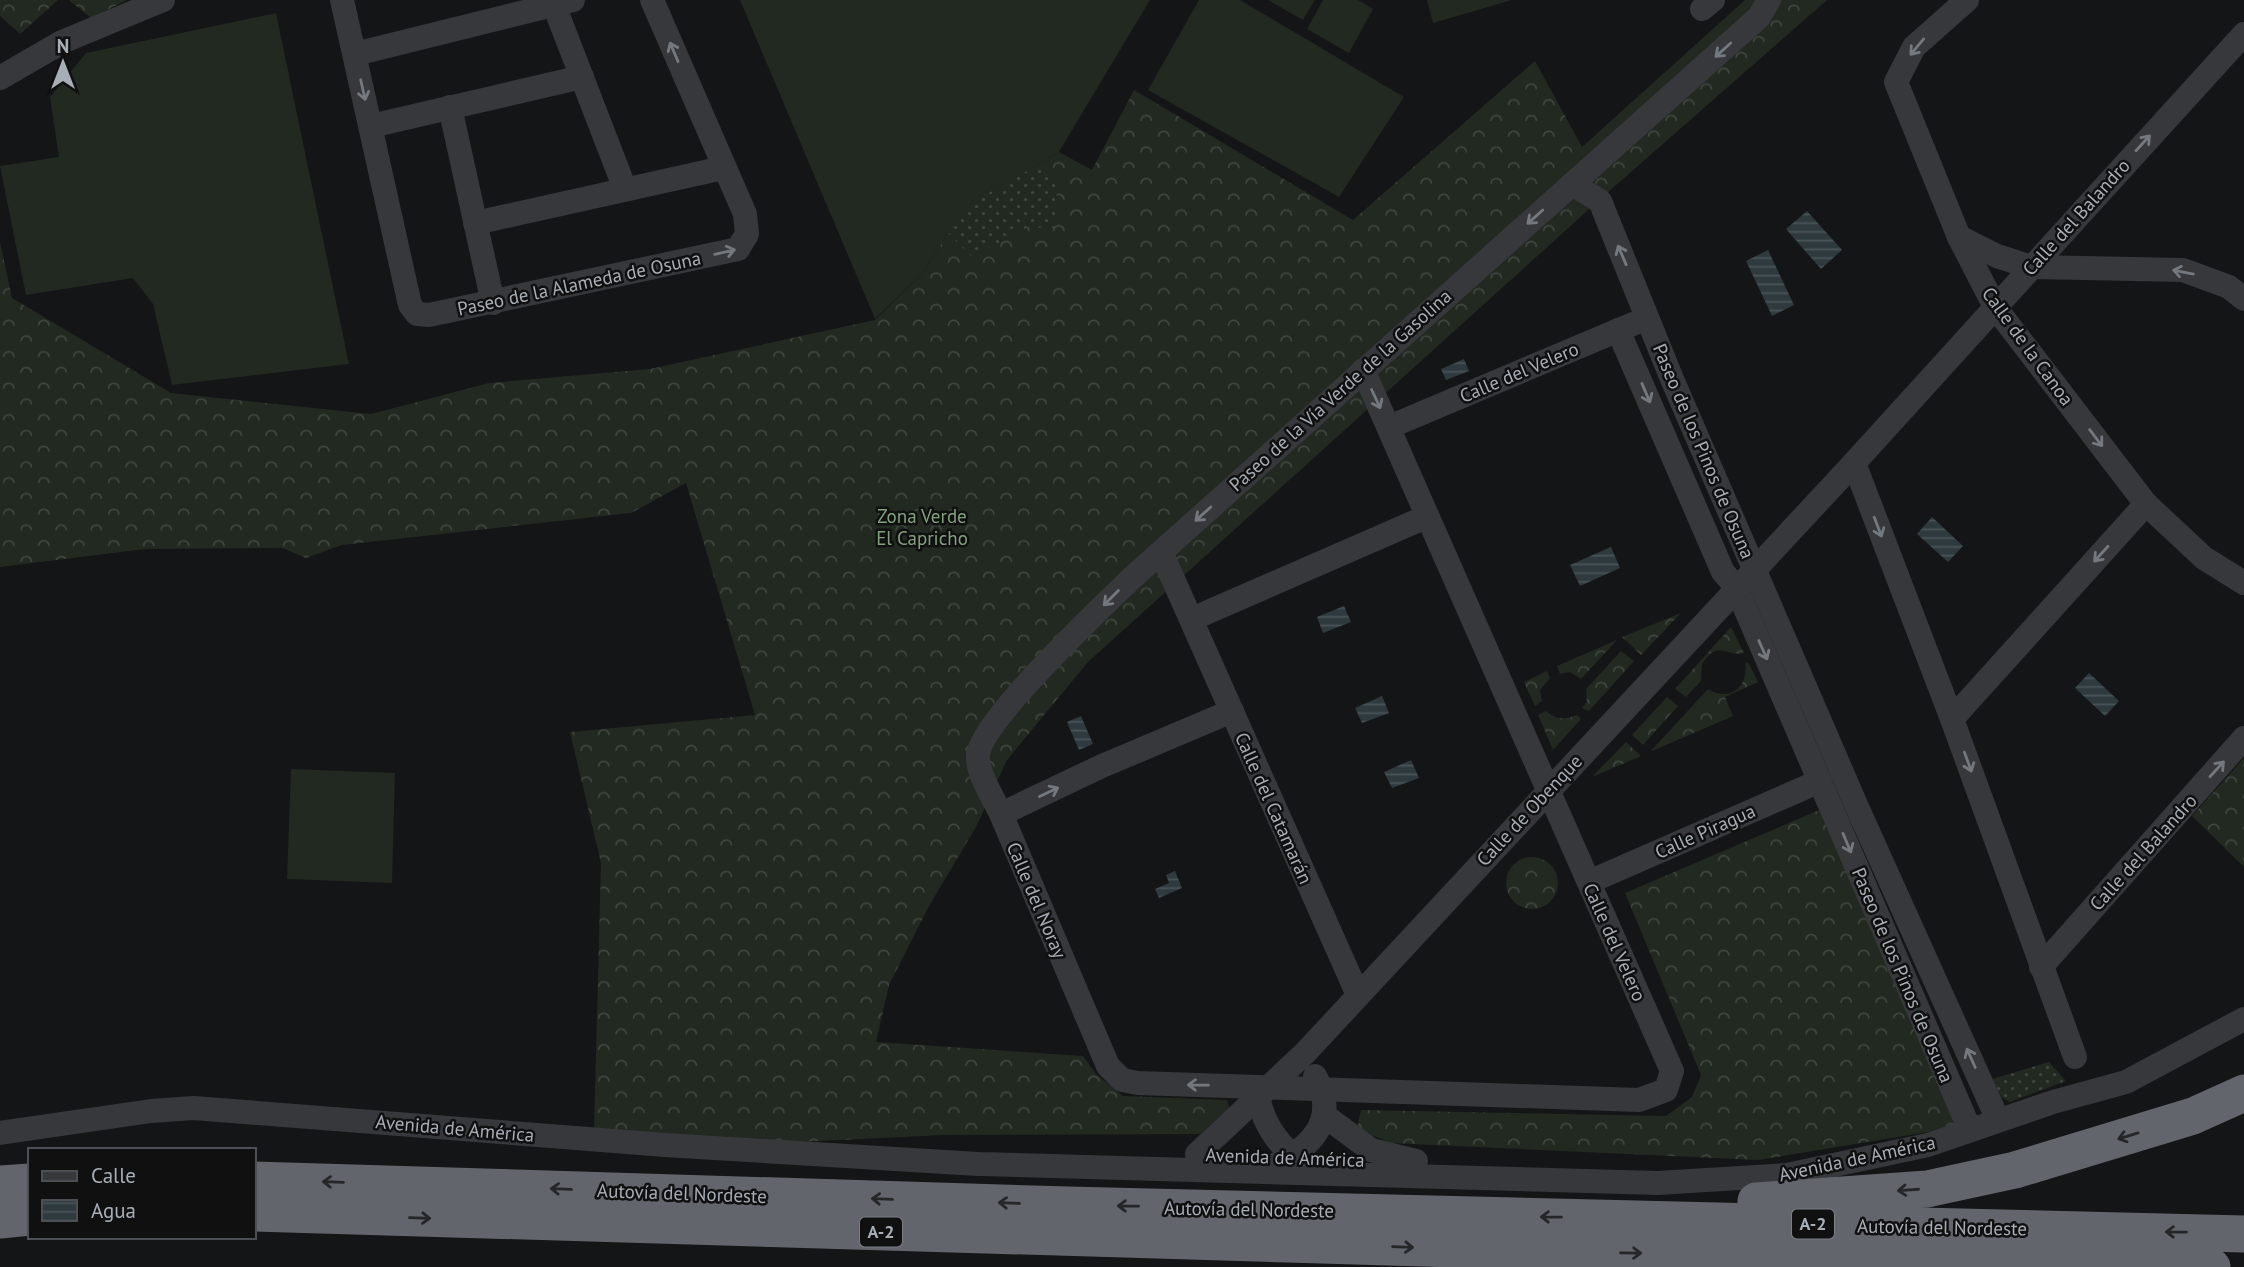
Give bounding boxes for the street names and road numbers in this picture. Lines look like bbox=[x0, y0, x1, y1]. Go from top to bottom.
street label: Calle del Balandro bbox=[2017, 154, 2135, 280]
street label: Paseo de la Alameda de Osuna bbox=[455, 245, 703, 321]
street label: Calle de la Canoa bbox=[1977, 282, 2079, 410]
street label: Paseo de la Vía Verde de la Gasolina bbox=[1224, 284, 1456, 496]
street label: Calle del Velero bbox=[1456, 336, 1582, 408]
street label: Paseo de los Pinos de Osuna bbox=[1648, 340, 1760, 562]
street label: Calle del Catamarán bbox=[1230, 729, 1318, 887]
street label: Calle de Obenque bbox=[1471, 749, 1587, 871]
street label: Calle del Balandro bbox=[2084, 789, 2202, 915]
street label: Calle Piragua bbox=[1651, 798, 1759, 864]
street label: Calle del Noray bbox=[1002, 838, 1072, 962]
street label: Paseo de los Pinos de Osuna bbox=[1847, 864, 1959, 1086]
street label: Calle del Velero bbox=[1578, 879, 1652, 1005]
street label: Avenida de América bbox=[375, 1109, 535, 1147]
street label: Avenida de América bbox=[1777, 1130, 1937, 1186]
street label: Avenida de América bbox=[1205, 1142, 1365, 1172]
street label: Autovía del Nordeste bbox=[597, 1178, 767, 1208]
street label: Autovía del Nordeste bbox=[1164, 1196, 1334, 1222]
road number: A-2 bbox=[1792, 1210, 1834, 1238]
street label: Autovía del Nordeste bbox=[1857, 1214, 2027, 1240]
road number: A-2 bbox=[860, 1218, 902, 1246]

